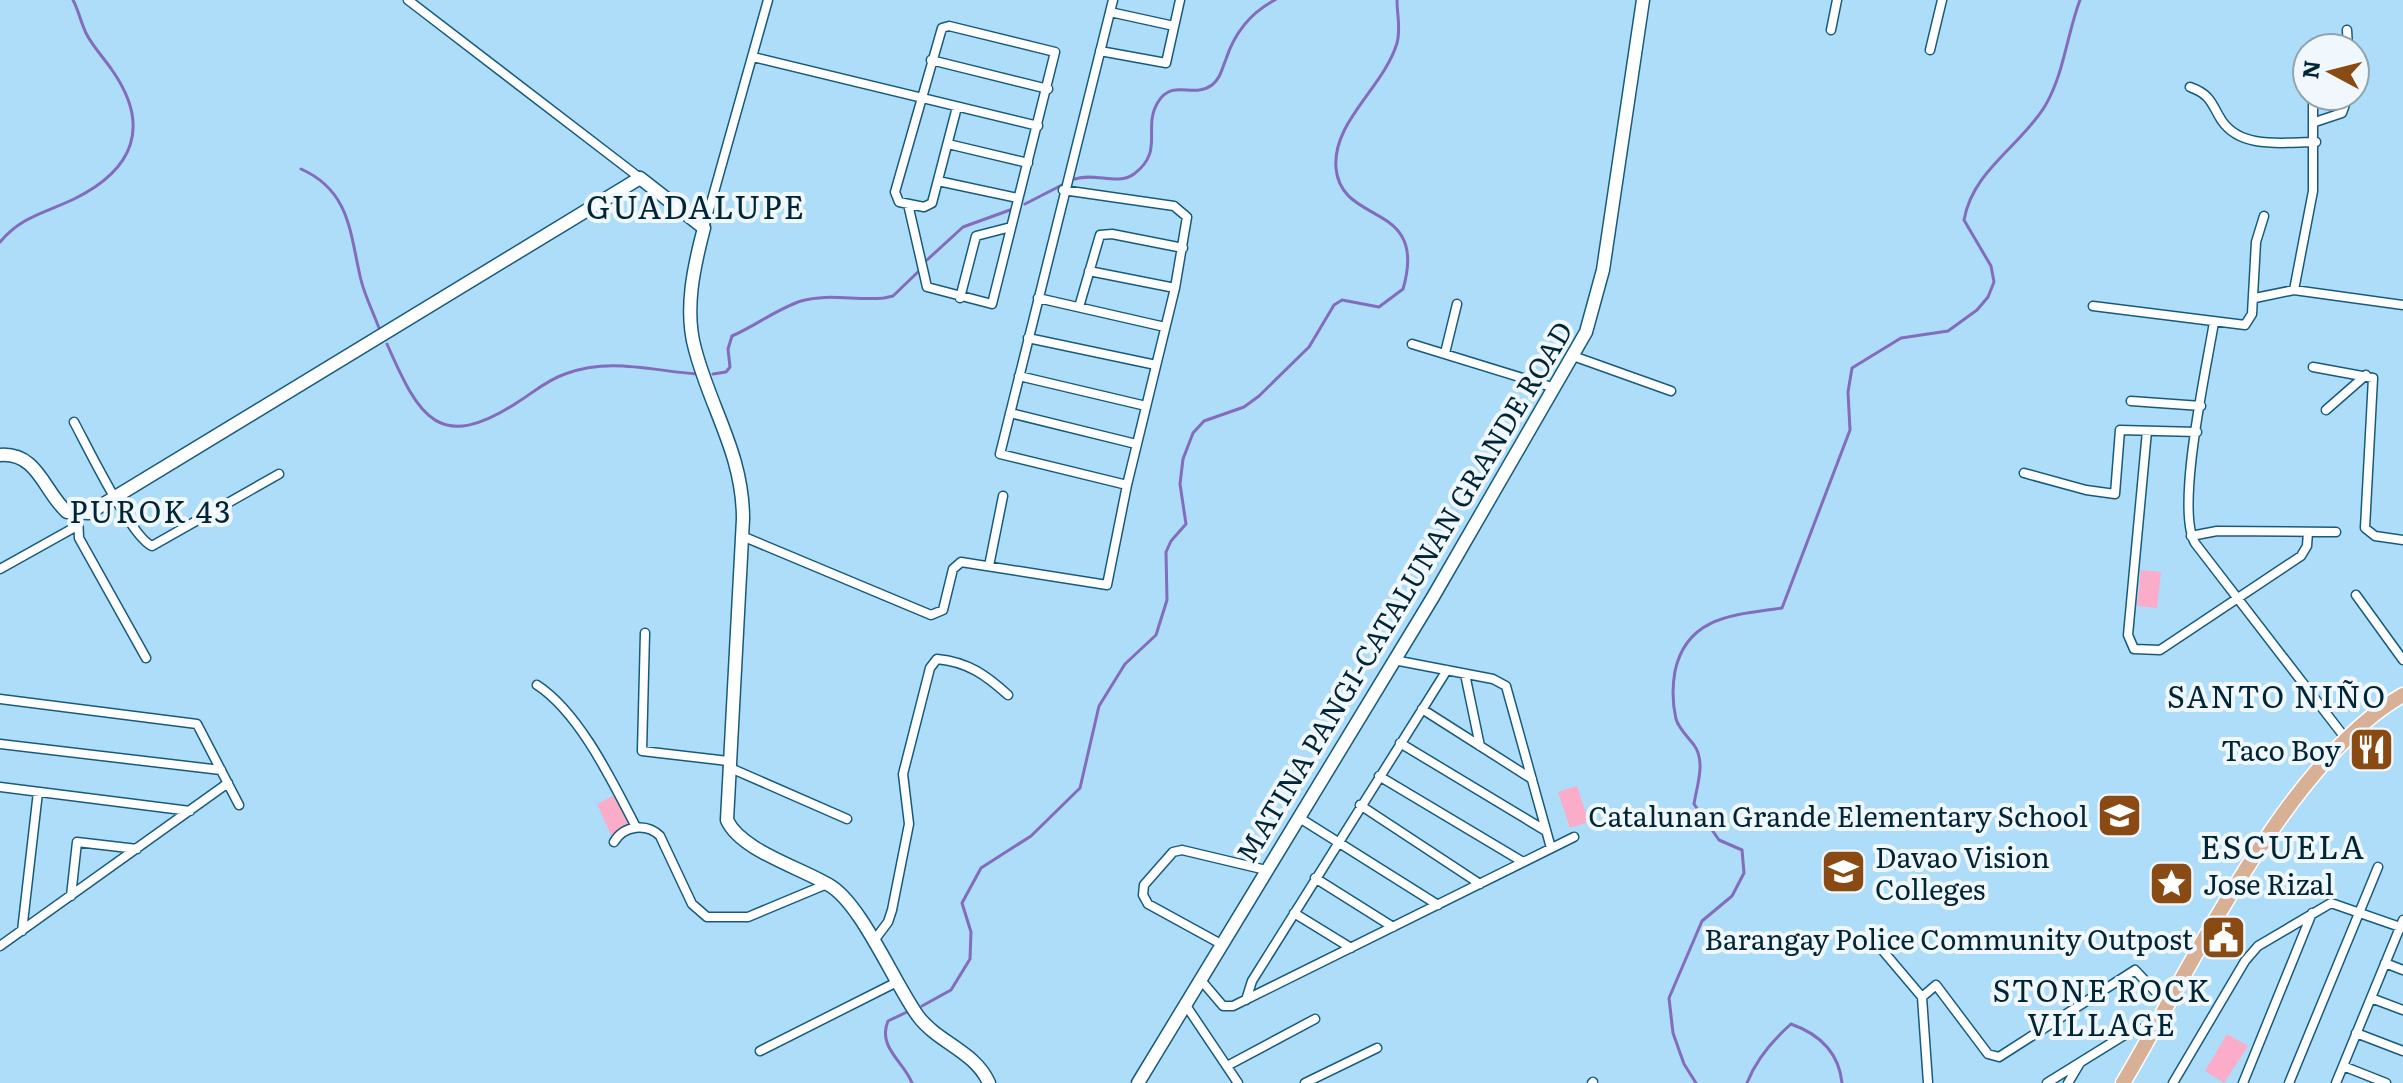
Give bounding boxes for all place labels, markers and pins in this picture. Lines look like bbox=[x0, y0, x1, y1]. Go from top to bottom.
restaurant icon: Taco Boy bbox=[2348, 725, 2396, 773]
place label: Taco Boy bbox=[2221, 728, 2342, 770]
school or university icon: Catalunan Grande Elementary School bbox=[2095, 791, 2143, 839]
place label: Catalunan Grande Elementary School bbox=[1588, 794, 2088, 836]
place label: Davao Vision Colleges bbox=[1875, 835, 2050, 909]
school or university icon: Davao Vision Colleges bbox=[1820, 848, 1868, 896]
place icon: Jose Rizal bbox=[2148, 859, 2196, 907]
place label: Jose Rizal bbox=[2203, 862, 2334, 904]
public building icon: Barangay Police Community Outpost bbox=[2200, 914, 2248, 962]
place label: Barangay Police Community Outpost bbox=[1704, 917, 2194, 959]

